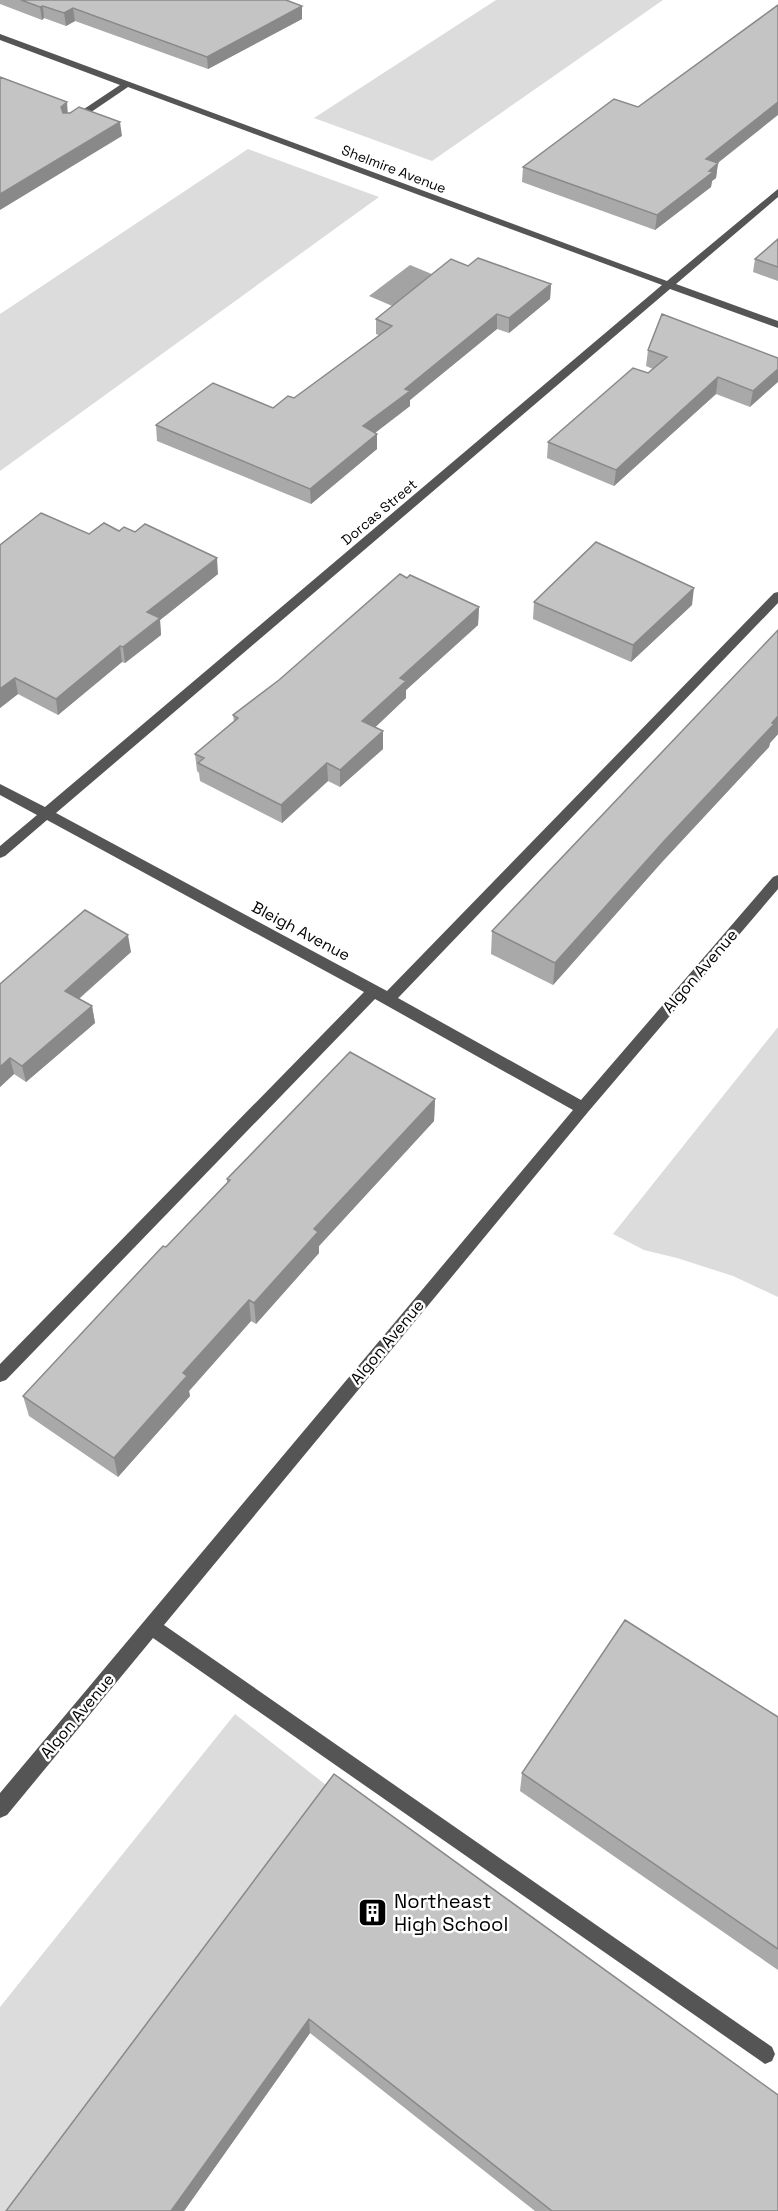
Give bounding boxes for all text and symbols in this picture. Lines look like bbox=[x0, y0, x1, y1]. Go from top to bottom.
street label: Shelmire Avenue bbox=[339, 141, 449, 197]
street label: Dorcas Street bbox=[338, 475, 420, 549]
street label: Bleigh Avenue bbox=[248, 896, 354, 966]
street label: Algon Avenue bbox=[658, 925, 742, 1017]
street label: Algon Avenue bbox=[345, 1295, 429, 1389]
street label: Algon Avenue bbox=[35, 1669, 119, 1763]
place label: Northeast High School bbox=[394, 1888, 508, 1937]
building icon: Northeast High School bbox=[357, 1897, 389, 1929]

